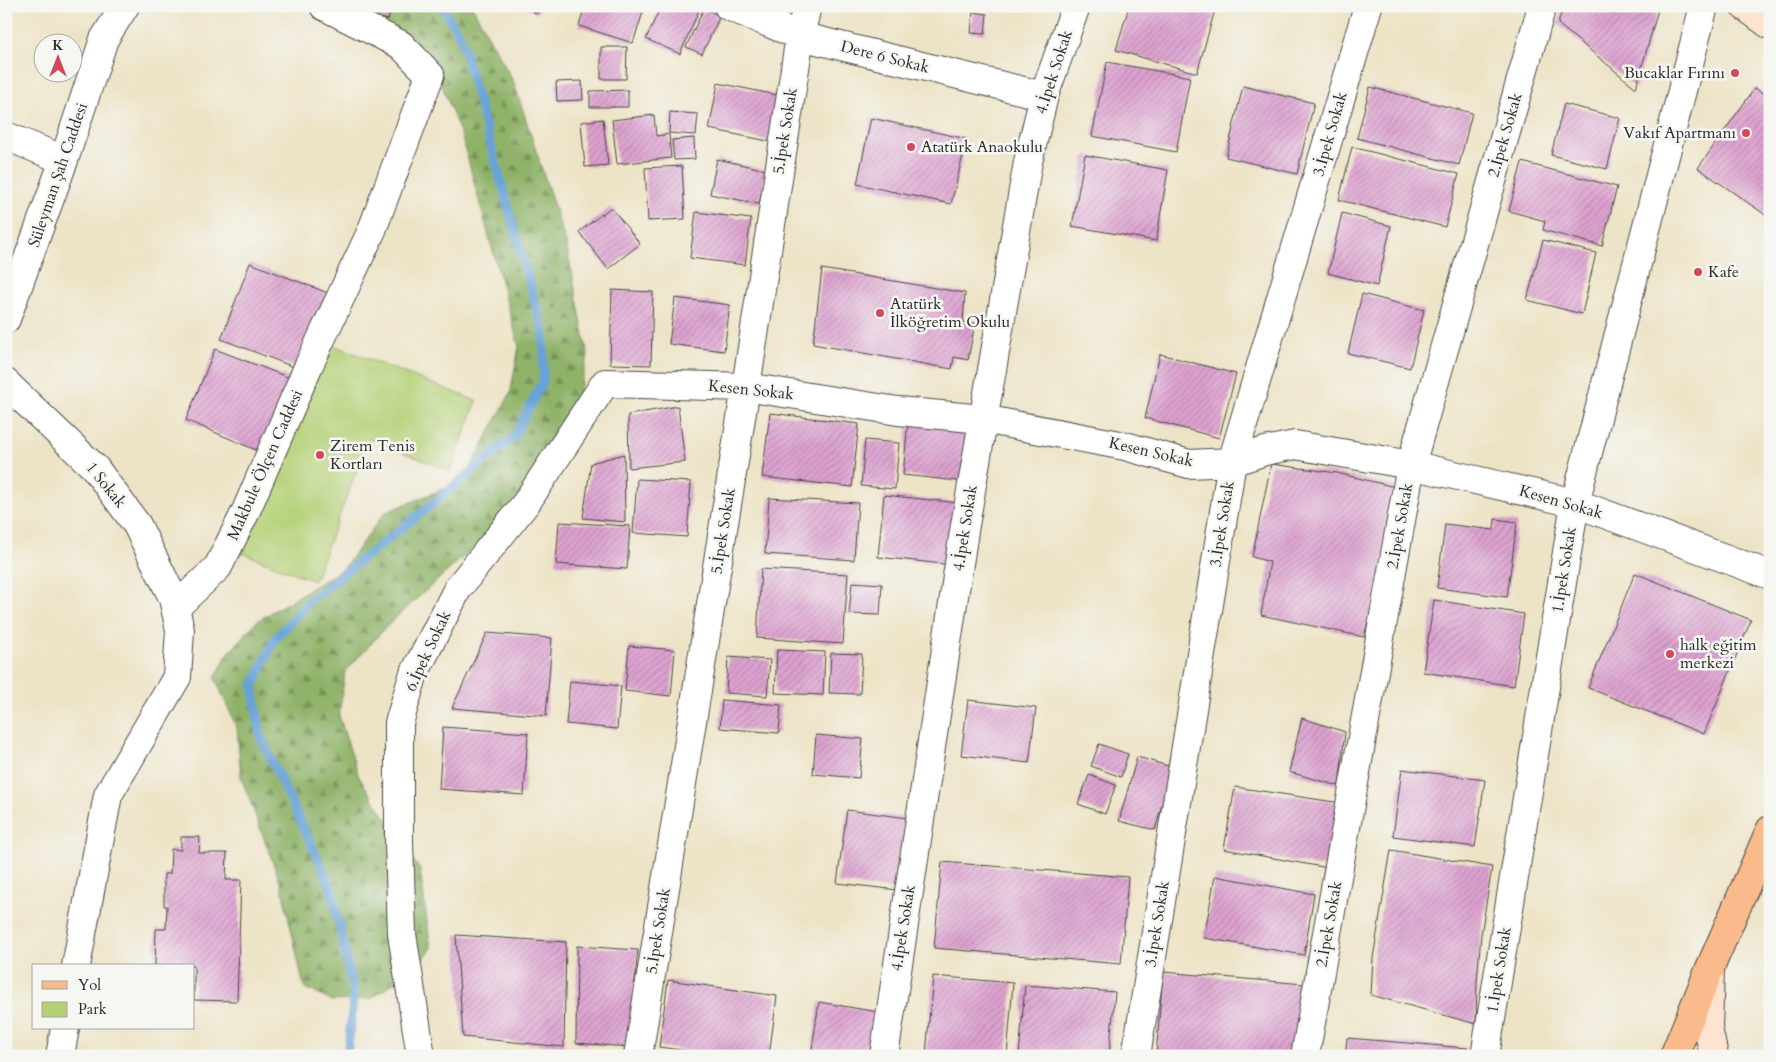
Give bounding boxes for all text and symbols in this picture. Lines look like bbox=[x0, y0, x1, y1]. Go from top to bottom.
street label: 4.İpek Sokak bbox=[1030, 27, 1078, 117]
north arrow bbox=[32, 32, 82, 82]
street label: Dere 6 Sokak bbox=[838, 35, 932, 79]
text: K bbox=[52, 36, 64, 55]
place label: Bucaklar Fırını bbox=[1624, 62, 1726, 84]
marker: Bucaklar Fırını bbox=[1729, 67, 1741, 79]
street label: 5.İpek Sokak bbox=[767, 86, 803, 176]
street label: 3.İpek Sokak bbox=[1307, 89, 1353, 179]
street label: 2.İpek Sokak bbox=[1482, 90, 1528, 180]
street label: Süleyman Şah Caddesi bbox=[23, 99, 93, 250]
place label: Vakıf Apartmanı bbox=[1623, 122, 1736, 144]
marker: Vakıf Apartmanı bbox=[1740, 127, 1752, 139]
place label: Atatürk Anaokulu bbox=[921, 136, 1043, 158]
marker: Atatürk Anaokulu bbox=[905, 141, 917, 153]
place label: Kafe bbox=[1708, 261, 1739, 283]
marker: Kafe bbox=[1692, 266, 1704, 278]
place label: Atatürk İlköğretim Okulu bbox=[890, 293, 1010, 333]
marker: Atatürk İlköğretim Okulu bbox=[874, 307, 886, 319]
street label: Kesen Sokak bbox=[707, 375, 795, 405]
street label: Makbule Ölçen Caddesi bbox=[222, 386, 308, 544]
street label: Kesen Sokak bbox=[1107, 432, 1196, 472]
place label: Zirem Tenis Kortları bbox=[330, 435, 415, 475]
marker: Zirem Tenis Kortları bbox=[314, 449, 326, 461]
street label: 1 Sokak bbox=[81, 457, 132, 513]
street label: 3.İpek Sokak bbox=[1204, 479, 1240, 569]
street label: Kesen Sokak bbox=[1517, 480, 1606, 525]
street label: 2.İpek Sokak bbox=[1382, 481, 1418, 571]
street label: 4.İpek Sokak bbox=[947, 483, 983, 573]
street label: 5.İpek Sokak bbox=[705, 486, 741, 576]
street label: 1.İpek Sokak bbox=[1546, 525, 1582, 615]
street label: 6.İpek Sokak bbox=[400, 607, 457, 695]
place label: halk eğitim merkezi bbox=[1680, 634, 1757, 674]
marker: halk eğitim merkezi bbox=[1664, 648, 1676, 660]
street label: 3.İpek Sokak bbox=[1139, 879, 1175, 969]
street label: 2.İpek Sokak bbox=[1311, 879, 1347, 969]
street label: 4.İpek Sokak bbox=[885, 883, 921, 973]
street label: 5.İpek Sokak bbox=[640, 886, 676, 976]
street label: 1.İpek Sokak bbox=[1481, 925, 1517, 1015]
legend bbox=[32, 964, 195, 1030]
text: Yol bbox=[78, 975, 101, 995]
text: Park bbox=[78, 999, 107, 1019]

